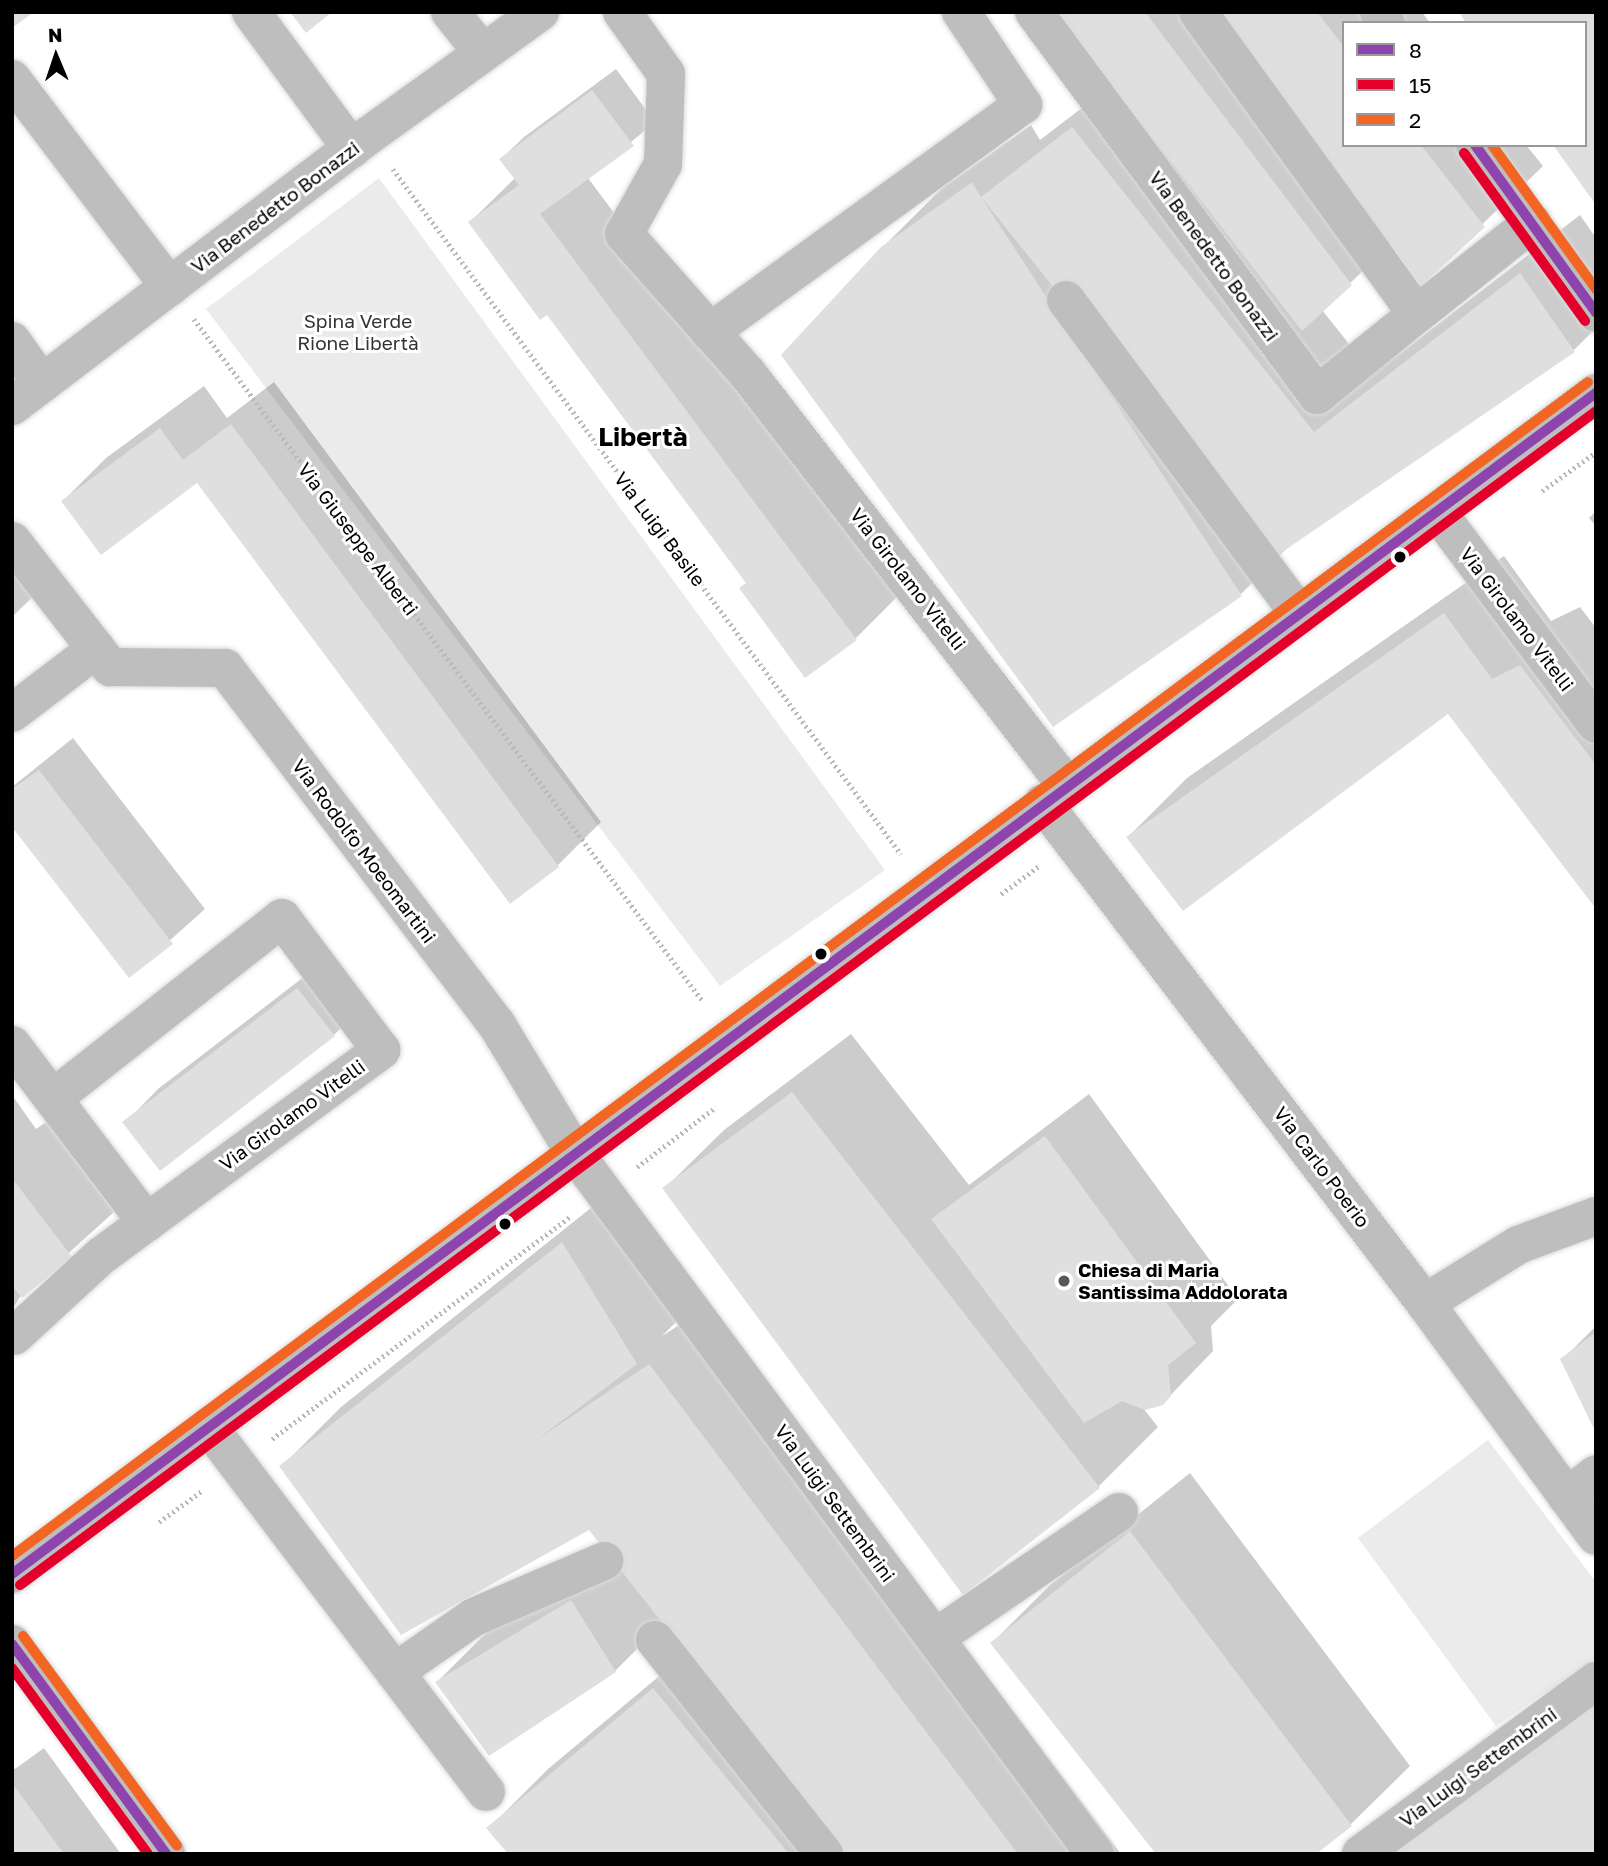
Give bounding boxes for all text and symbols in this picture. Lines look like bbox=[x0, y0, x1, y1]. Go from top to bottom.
north arrow bbox=[21, 21, 91, 91]
legend bbox=[1342, 21, 1587, 147]
text: N bbox=[48, 23, 63, 46]
text: 8 bbox=[1409, 37, 1422, 63]
text: 15 bbox=[1409, 72, 1431, 98]
text: 2 bbox=[1409, 107, 1421, 133]
street label: Via Benedetto Bonazzi bbox=[186, 136, 364, 278]
street label: Via Benedetto Bonazzi bbox=[1145, 166, 1283, 346]
park label: Spina Verde Rione Libertà bbox=[297, 310, 419, 354]
district label: Libertà bbox=[598, 421, 688, 453]
street label: Via Giuseppe Alberti bbox=[293, 458, 423, 620]
street label: Via Luigi Basile bbox=[610, 467, 710, 591]
street label: Via Girolamo Vitelli bbox=[845, 503, 971, 655]
street label: Via Girolamo Vitelli bbox=[1456, 543, 1578, 695]
unlabelled marker bbox=[1393, 550, 1407, 564]
street label: Via Rodolfo Moeomartini bbox=[287, 755, 441, 947]
unlabelled marker bbox=[814, 947, 828, 961]
street label: Via Girolamo Vitelli bbox=[215, 1055, 369, 1175]
street label: Via Carlo Poerio bbox=[1269, 1102, 1375, 1232]
unlabelled marker bbox=[498, 1217, 512, 1231]
place label: Chiesa di Maria Santissima Addolorata bbox=[1078, 1259, 1287, 1303]
marker: Chiesa di Maria Santissima Addolorata bbox=[1056, 1273, 1072, 1289]
street label: Via Luigi Settembrini bbox=[770, 1420, 900, 1586]
street label: Via Luigi Settembrini bbox=[1395, 1702, 1561, 1832]

